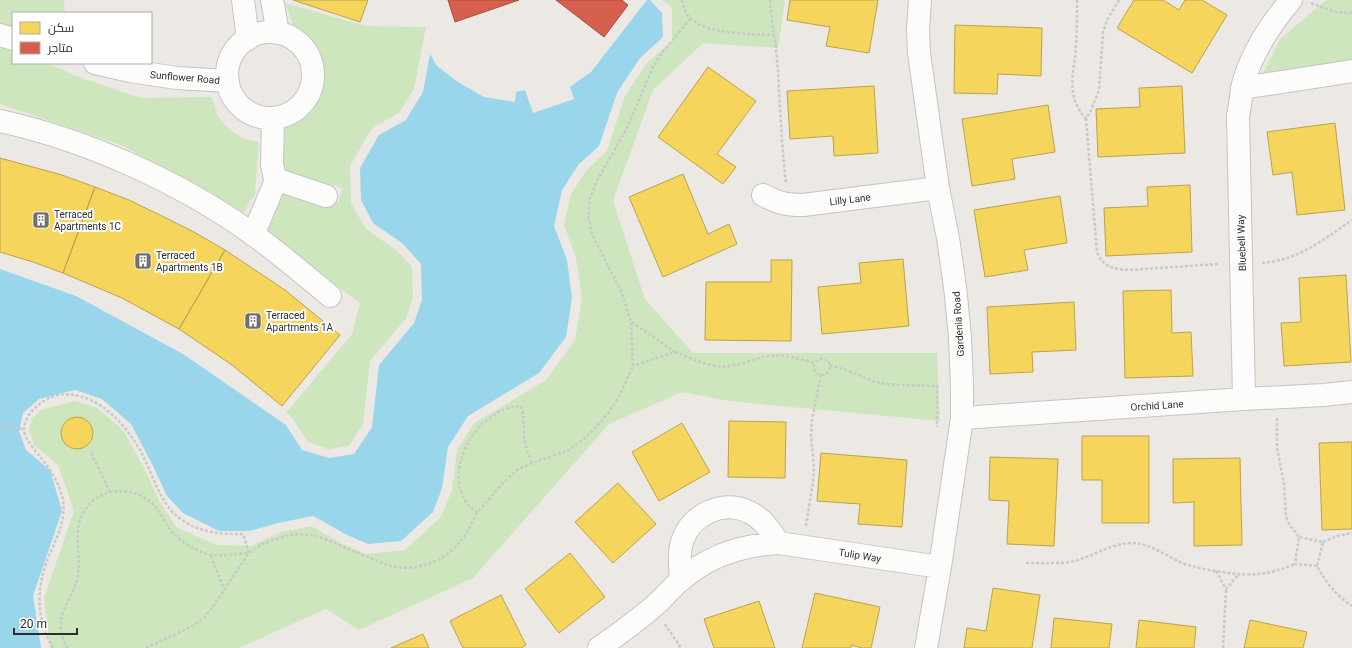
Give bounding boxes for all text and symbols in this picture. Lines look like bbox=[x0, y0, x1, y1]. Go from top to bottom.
legend bbox=[12, 12, 152, 64]
text: سكن bbox=[48, 21, 74, 35]
text: متاجر bbox=[47, 41, 73, 55]
street label: Sunflower Road bbox=[150, 69, 220, 86]
street label: Lilly Lane bbox=[829, 192, 871, 207]
place label: Terraced Apartments 1C bbox=[54, 209, 122, 232]
building icon: Terraced Apartments 1C bbox=[31, 210, 51, 230]
street label: Bluebell Way bbox=[1235, 214, 1248, 271]
place label: Terraced Apartments 1B bbox=[156, 250, 223, 273]
building icon: Terraced Apartments 1B bbox=[133, 251, 153, 271]
street label: Gardenia Road bbox=[951, 291, 966, 357]
place label: Terraced Apartments 1A bbox=[266, 310, 334, 333]
building icon: Terraced Apartments 1A bbox=[243, 311, 263, 331]
street label: Orchid Lane bbox=[1130, 398, 1184, 413]
street label: Tulip Way bbox=[838, 547, 882, 564]
scale bar bbox=[14, 610, 77, 636]
text: 20 m bbox=[20, 617, 47, 631]

